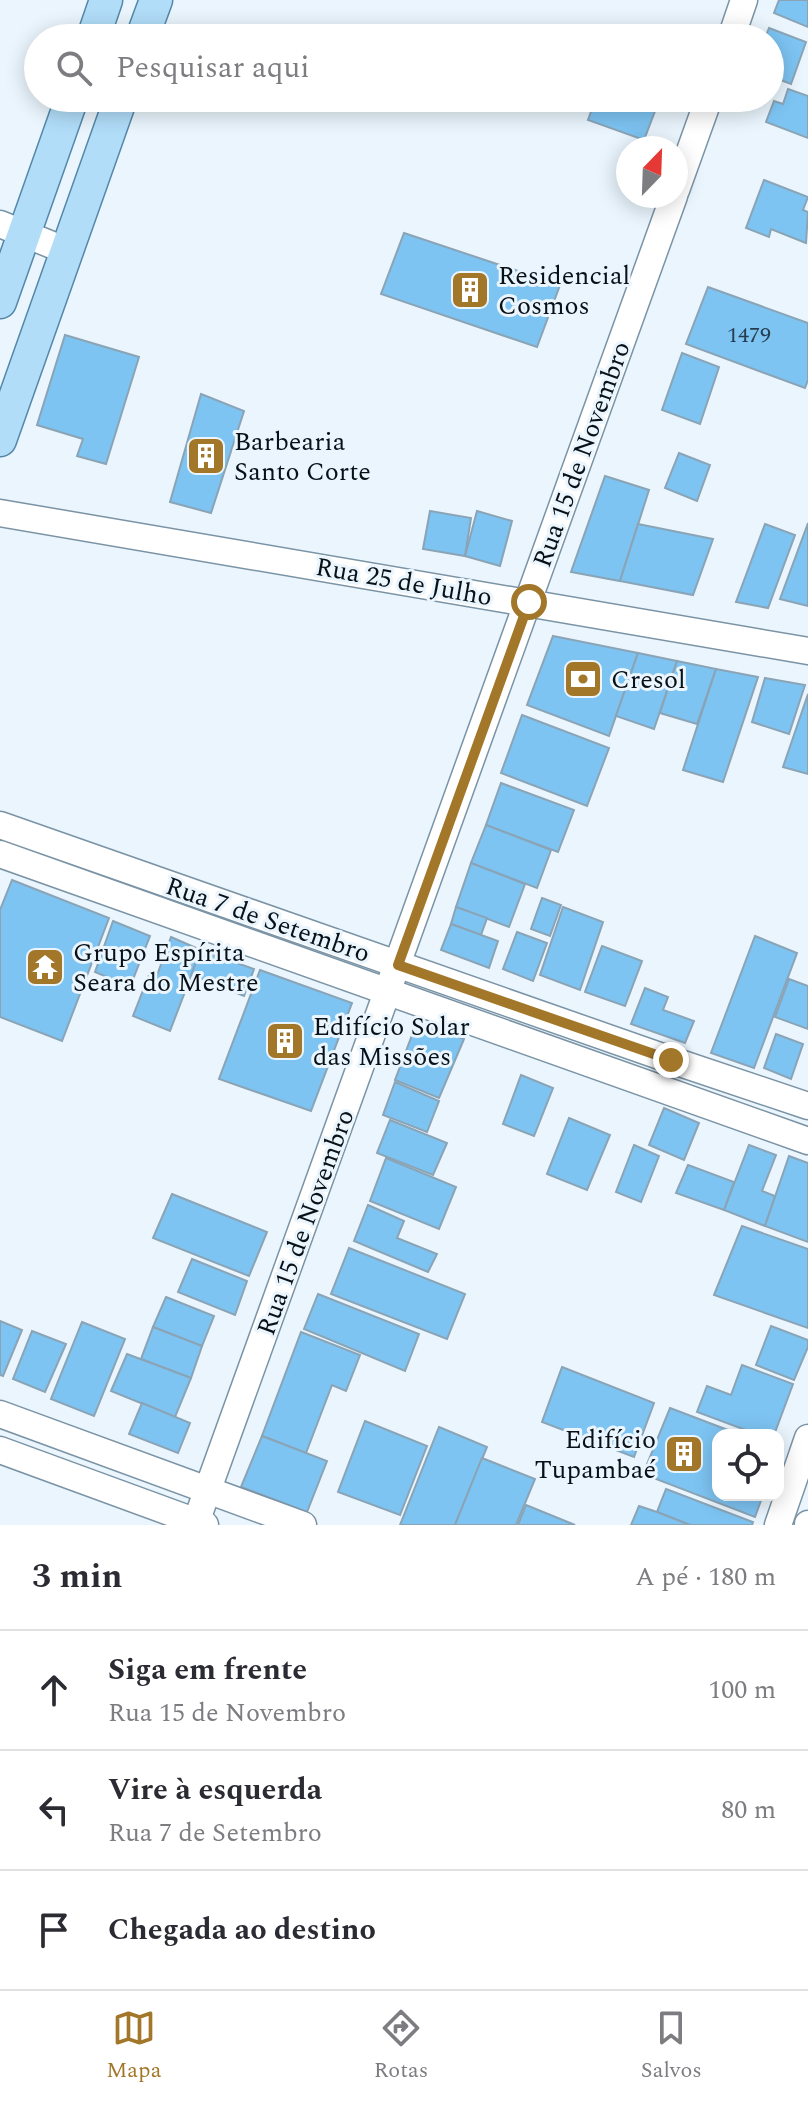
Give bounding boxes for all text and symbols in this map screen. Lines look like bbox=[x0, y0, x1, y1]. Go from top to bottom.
search box bbox=[24, 24, 784, 112]
text: Pesquisar aqui bbox=[116, 45, 310, 91]
icon: search bbox=[52, 46, 96, 90]
north arrow bbox=[616, 136, 688, 208]
place label: Residencial Cosmos bbox=[498, 256, 630, 326]
building icon: Residencial Cosmos bbox=[449, 269, 491, 311]
house number: 1479 bbox=[727, 319, 771, 352]
street label: Rua 15 de Novembro bbox=[522, 336, 641, 573]
place label: Barbearia Santo Corte bbox=[234, 422, 371, 492]
building icon: Barbearia Santo Corte bbox=[185, 435, 227, 477]
street label: Rua 25 de Julho bbox=[313, 547, 495, 617]
route start bbox=[511, 584, 547, 620]
bank icon: Cresol bbox=[562, 658, 604, 700]
place label: Cresol bbox=[611, 660, 686, 700]
street label: Rua 7 de Setembro bbox=[160, 866, 375, 974]
place label: Grupo Espírita Seara do Mestre bbox=[73, 933, 258, 1003]
temple icon: Grupo Espírita Seara do Mestre bbox=[24, 946, 66, 988]
place label: Edifício Solar das Missões bbox=[313, 1007, 470, 1077]
building icon: Edifício Solar das Missões bbox=[264, 1020, 306, 1062]
route end bbox=[653, 1042, 689, 1078]
street label: Rua 15 de Novembro bbox=[246, 1104, 365, 1341]
place label: Edifício Tupambaé bbox=[534, 1420, 656, 1490]
map controls bbox=[712, 1429, 784, 1501]
button: locate bbox=[712, 1429, 784, 1501]
building icon: Edifício Tupambaé bbox=[663, 1433, 705, 1475]
text: 3 min bbox=[32, 1551, 122, 1603]
text: A pé · 180 m bbox=[635, 1557, 776, 1597]
text: Siga em frente bbox=[108, 1647, 307, 1693]
icon: ahead bbox=[32, 1668, 76, 1712]
text: 100 m bbox=[708, 1670, 776, 1710]
text: Rua 15 de Novembro bbox=[108, 1693, 346, 1733]
text: Vire à esquerda bbox=[108, 1767, 322, 1813]
icon: left bbox=[32, 1788, 76, 1832]
text: 80 m bbox=[721, 1790, 776, 1830]
text: Rua 7 de Setembro bbox=[108, 1813, 322, 1853]
text: Chegada ao destino bbox=[108, 1907, 376, 1953]
icon: arrive bbox=[32, 1908, 76, 1952]
tab: Mapa bbox=[106, 2006, 161, 2087]
tab: Rotas bbox=[374, 2006, 428, 2087]
tab: Salvos bbox=[641, 2006, 702, 2087]

